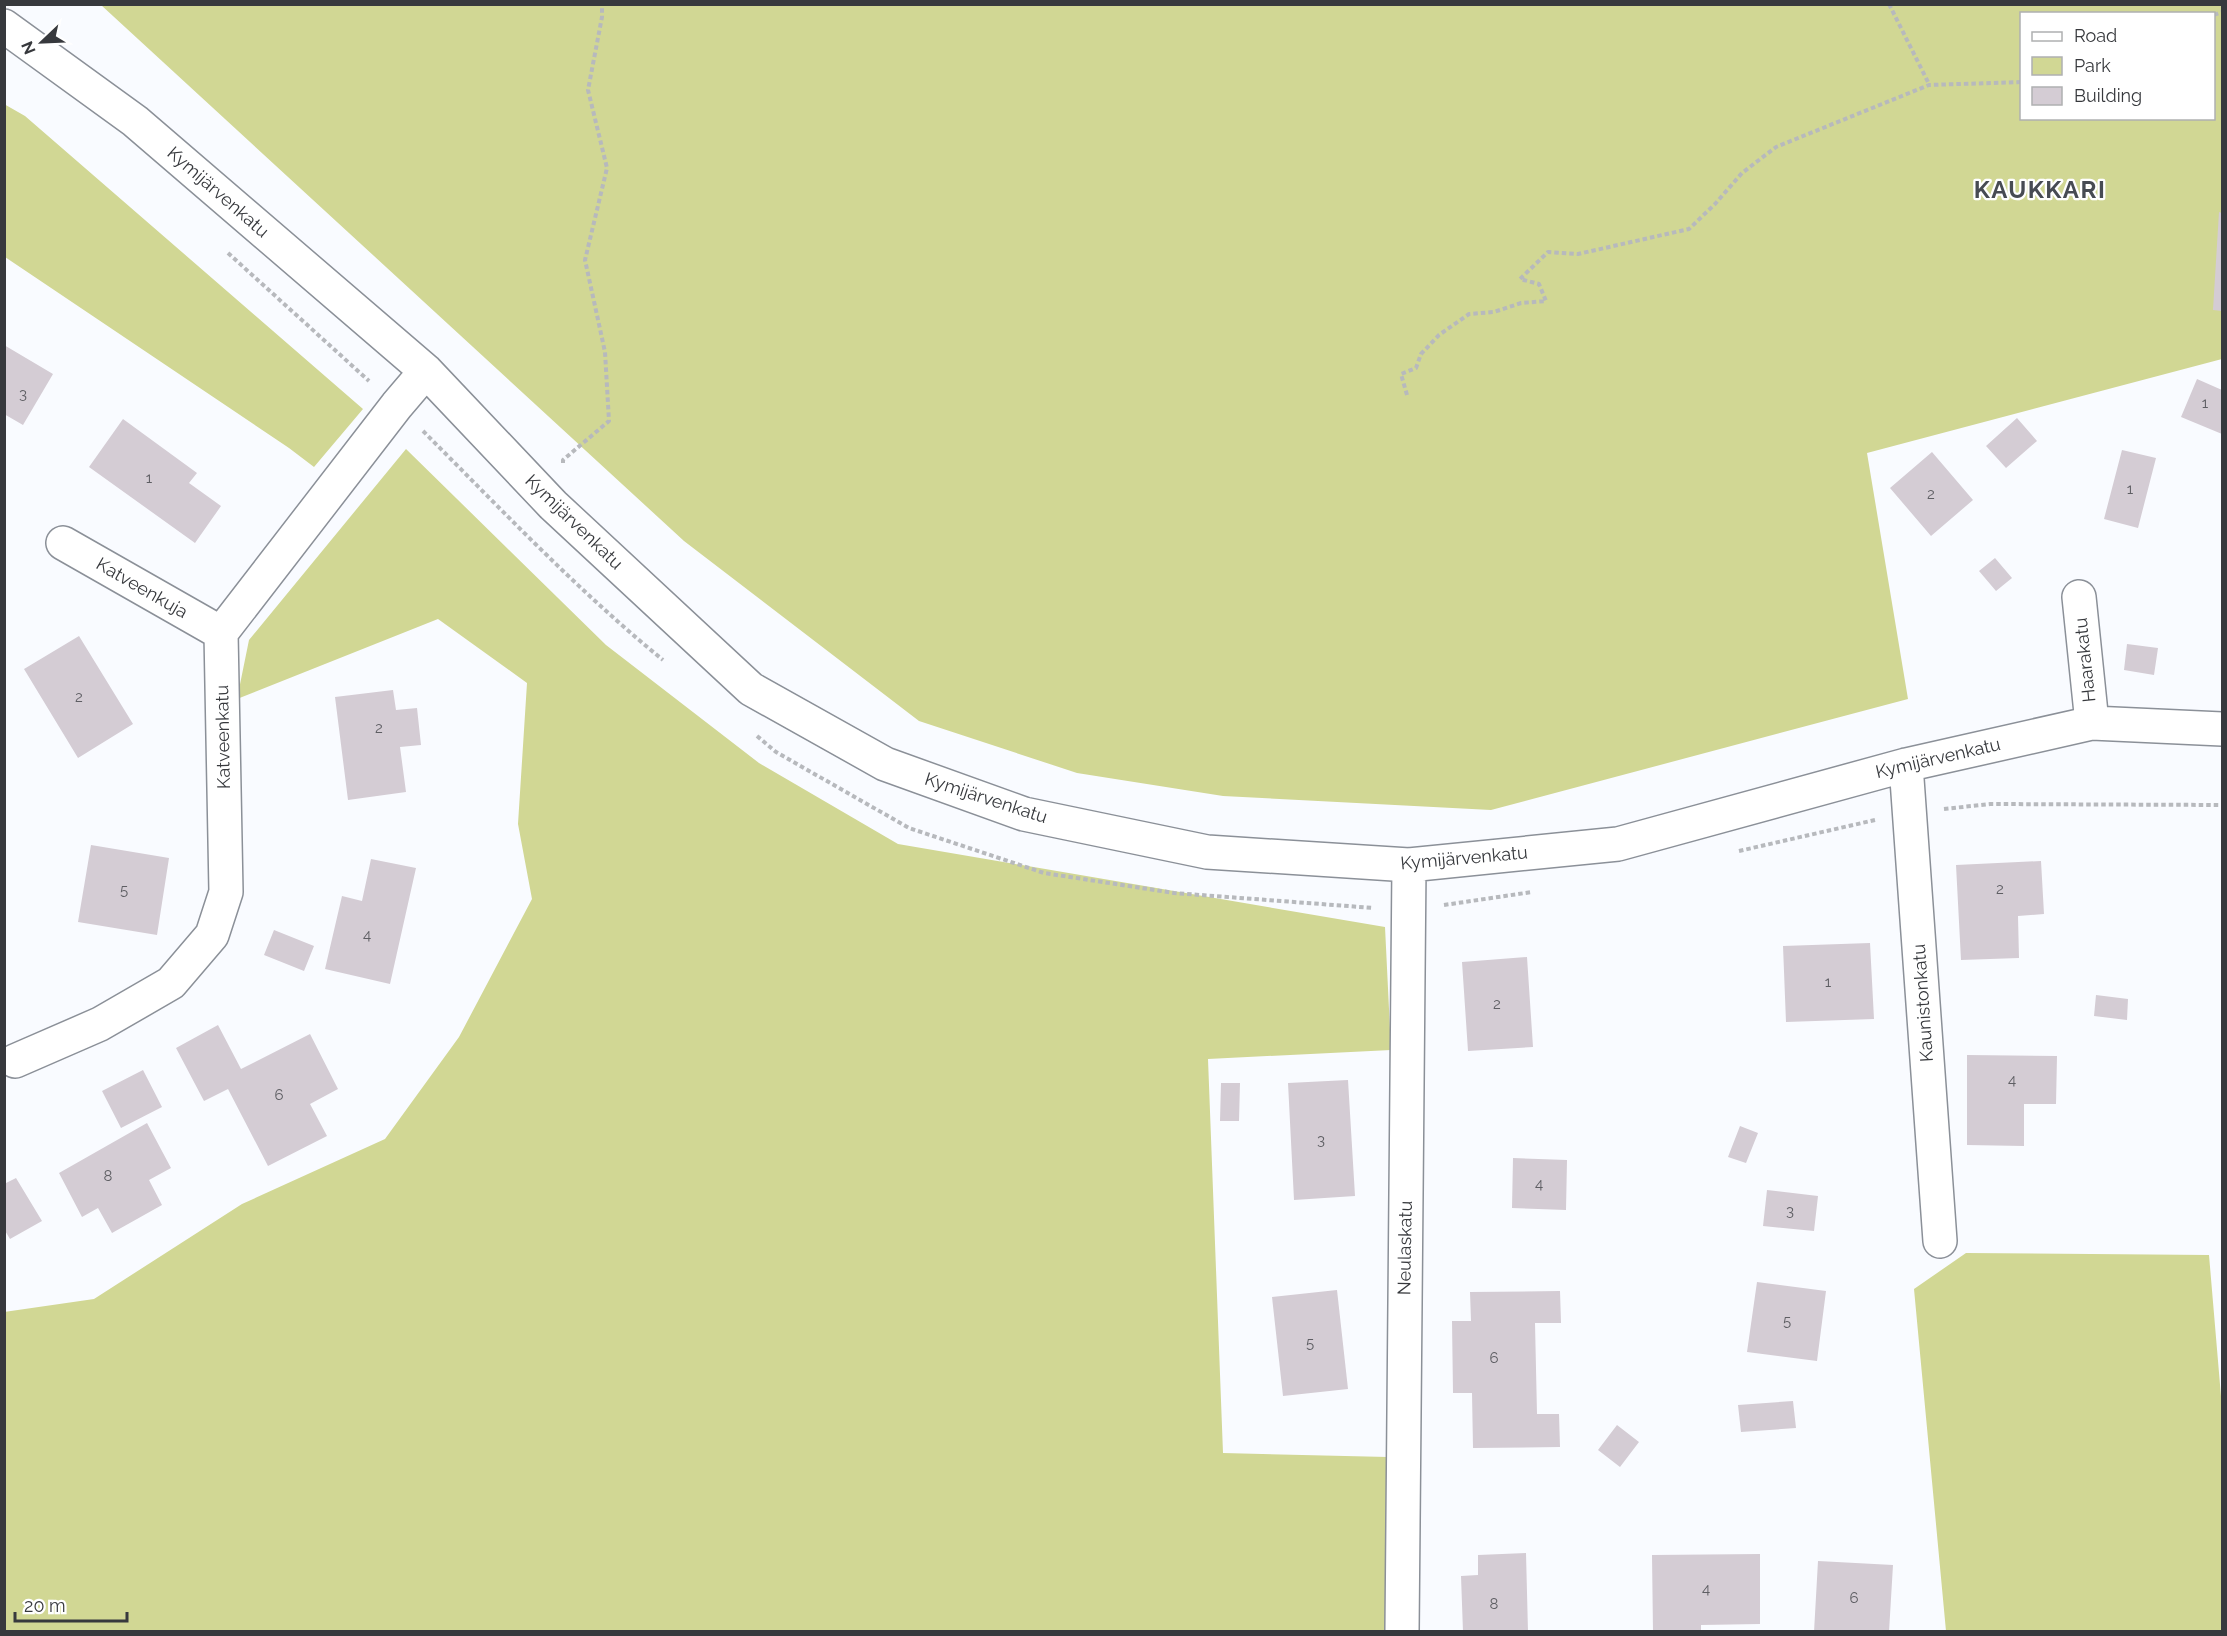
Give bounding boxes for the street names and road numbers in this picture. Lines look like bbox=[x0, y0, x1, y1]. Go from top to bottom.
street label: Kymijärvenkatu bbox=[163, 142, 273, 241]
street label: Kymijärvenkatu bbox=[521, 470, 628, 574]
street label: Katveenkuja bbox=[93, 553, 192, 622]
street label: Haarakatu bbox=[2070, 617, 2099, 703]
street label: Katveenkatu bbox=[211, 685, 234, 789]
street label: Kymijärvenkatu bbox=[1873, 733, 2002, 782]
street label: Kymijärvenkatu bbox=[922, 768, 1050, 827]
street label: Kymijärvenkatu bbox=[1399, 841, 1528, 874]
street label: Kaunistonkatu bbox=[1908, 943, 1937, 1063]
street label: Neulaskatu bbox=[1393, 1201, 1416, 1295]

